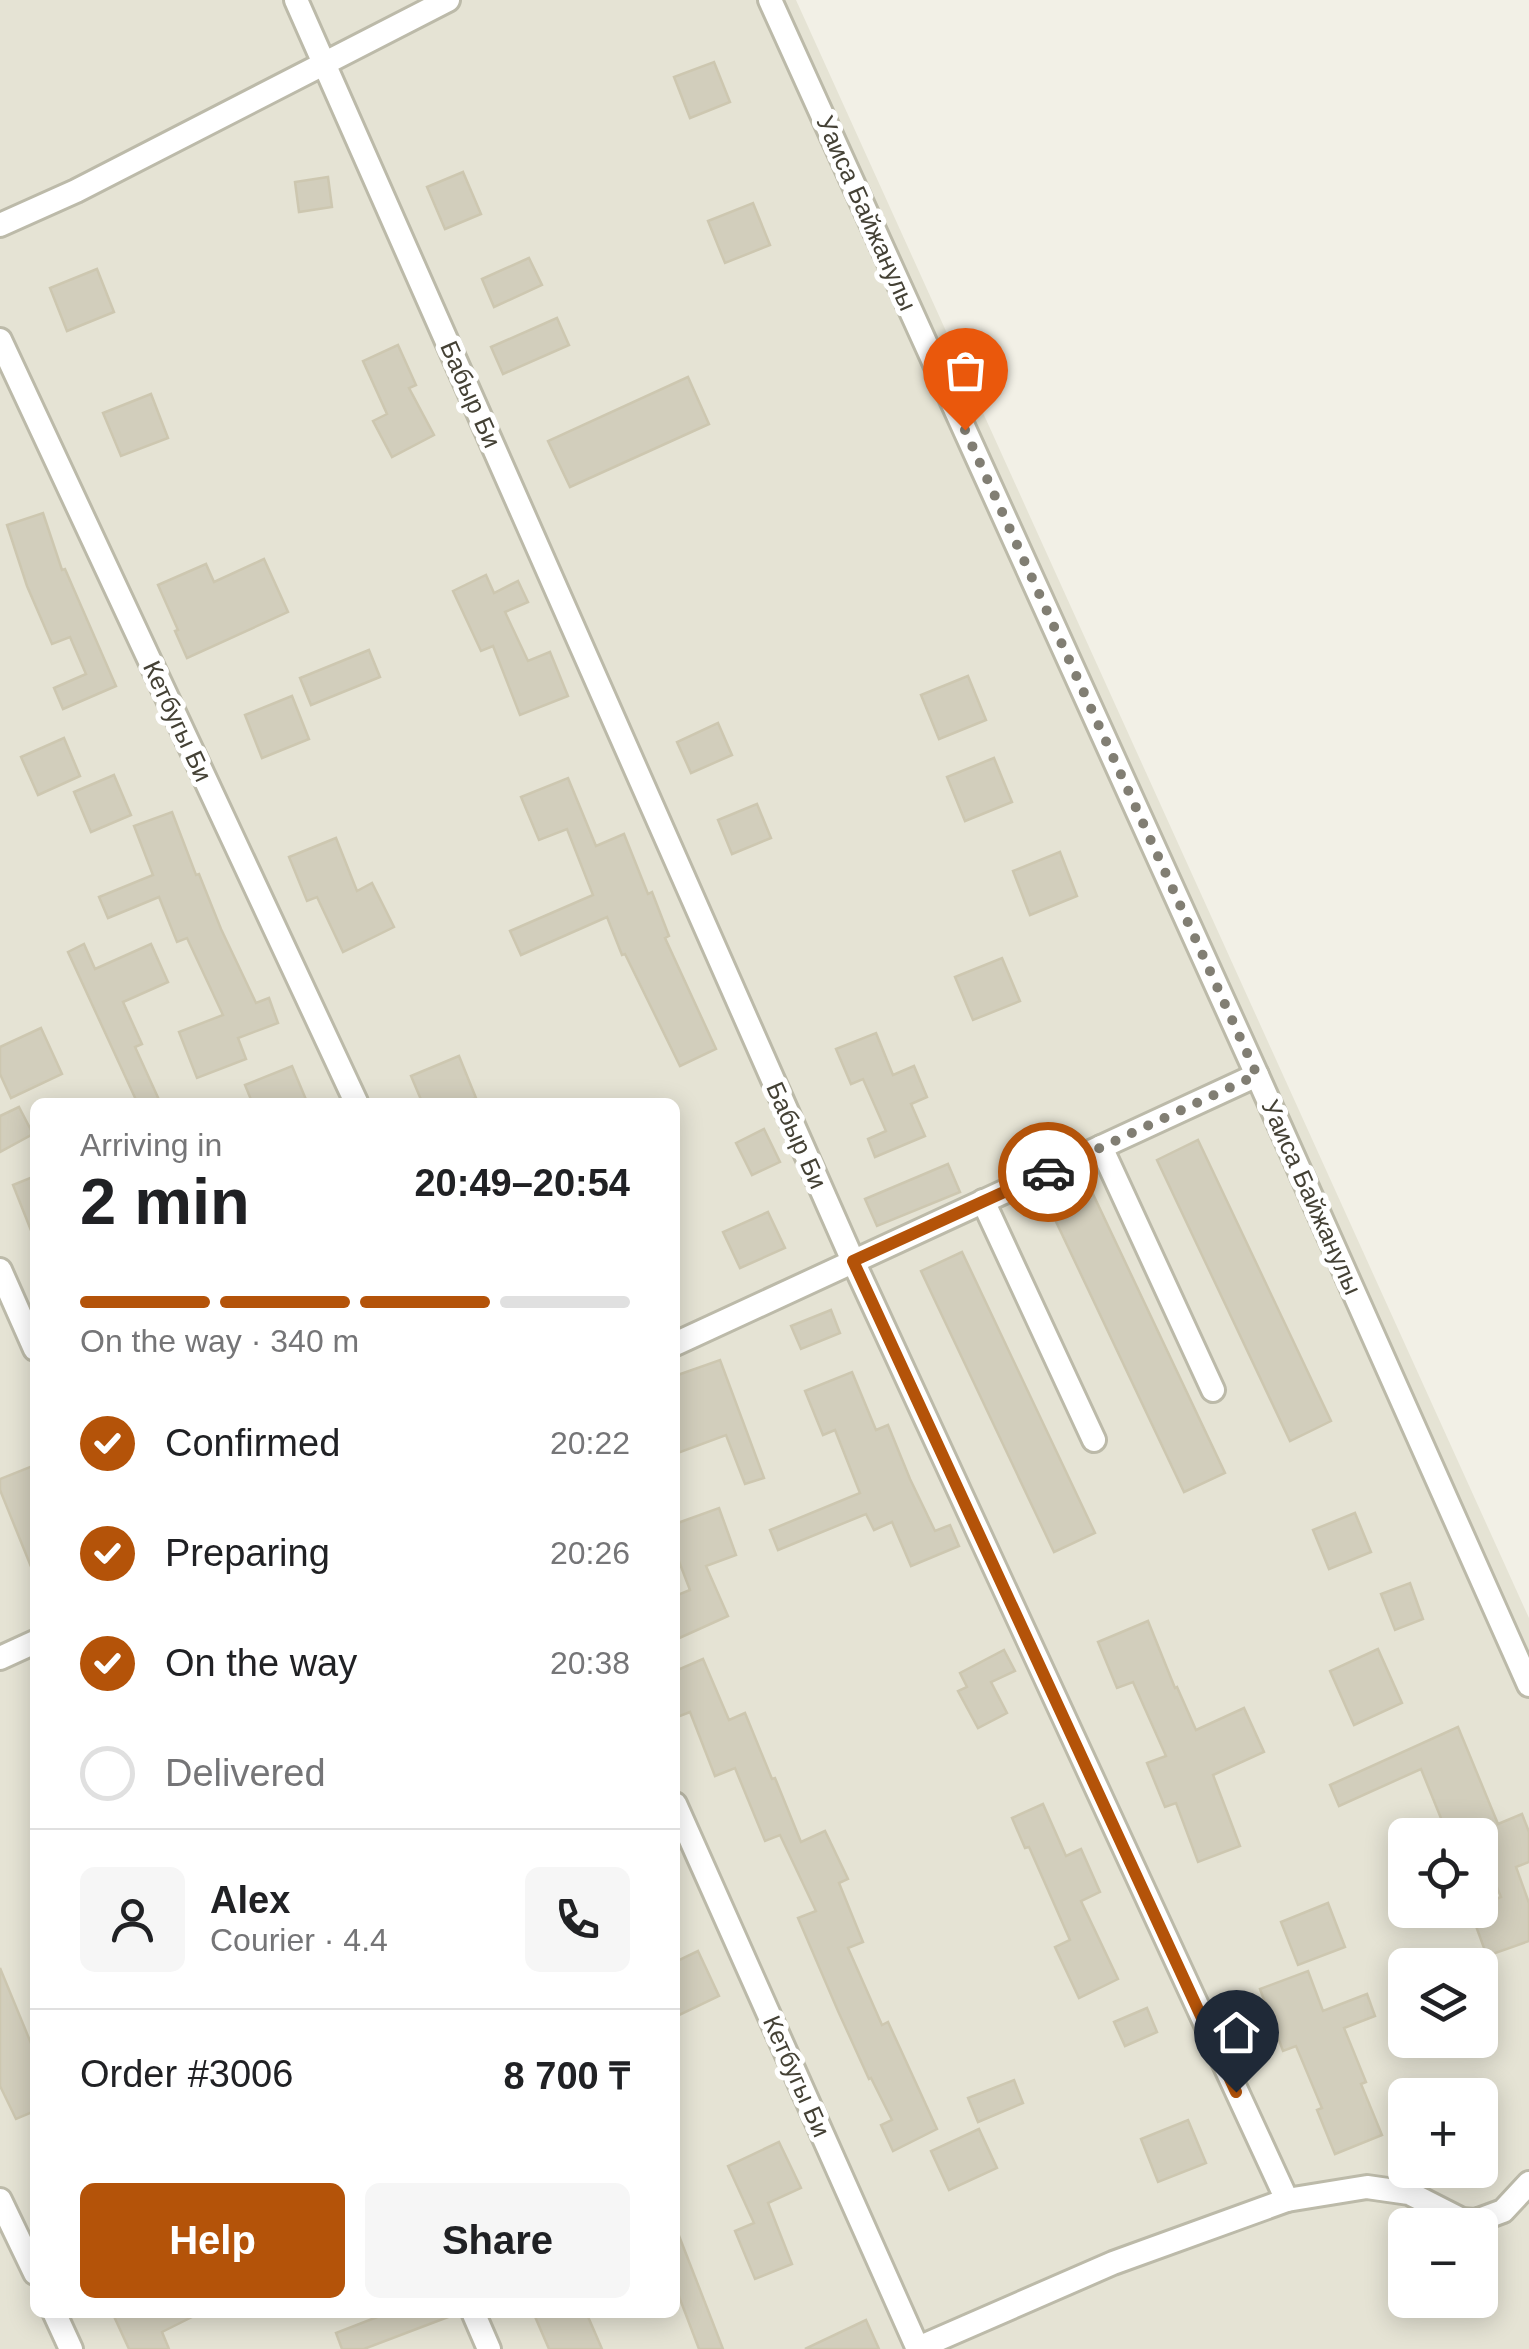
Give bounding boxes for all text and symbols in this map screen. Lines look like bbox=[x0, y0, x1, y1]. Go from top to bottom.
street label: Уаиса Байжанулы bbox=[811, 111, 923, 315]
pin bbox=[923, 328, 1008, 431]
street label: Бабыр Би bbox=[435, 336, 507, 452]
icon: bag bbox=[938, 343, 993, 398]
street label: Кетбугы Би bbox=[138, 656, 218, 786]
street label: Бабыр Би bbox=[761, 1077, 833, 1193]
street label: Уаиса Байжанулы bbox=[1256, 1095, 1368, 1299]
courier bbox=[998, 1122, 1098, 1222]
text: Arriving in bbox=[80, 1127, 222, 1163]
icon: car bbox=[1021, 1145, 1076, 1200]
text: 20:49–20:54 bbox=[414, 1162, 630, 1204]
text: 2 min bbox=[80, 1165, 250, 1238]
text: On the way · 340 m bbox=[80, 1323, 359, 1359]
icon: check bbox=[80, 1416, 135, 1471]
text: Confirmed bbox=[165, 1422, 340, 1464]
text: 20:22 bbox=[550, 1425, 630, 1461]
icon: check bbox=[80, 1526, 135, 1581]
text: Preparing bbox=[165, 1532, 330, 1574]
text: 20:26 bbox=[550, 1535, 630, 1571]
icon: check bbox=[80, 1636, 135, 1691]
text: On the way bbox=[165, 1642, 357, 1684]
text: 20:38 bbox=[550, 1645, 630, 1681]
text: Delivered bbox=[165, 1752, 326, 1794]
map controls bbox=[1388, 1818, 1498, 2318]
button: locate bbox=[1388, 1818, 1498, 1928]
button: person bbox=[80, 1867, 185, 1972]
button: phone bbox=[525, 1867, 630, 1972]
text: Alex bbox=[210, 1879, 290, 1921]
text: Courier · 4.4 bbox=[210, 1922, 388, 1958]
button: layers bbox=[1388, 1948, 1498, 2058]
pin bbox=[1194, 1990, 1279, 2093]
icon: home bbox=[1209, 2005, 1264, 2060]
street label: Кетбугы Би bbox=[758, 2011, 836, 2141]
text: Order #3006 bbox=[80, 2053, 293, 2095]
text: 8 700 ₸ bbox=[504, 2055, 630, 2097]
button: + bbox=[1388, 2078, 1498, 2188]
button: Help bbox=[80, 2183, 345, 2298]
button: Share bbox=[365, 2183, 630, 2298]
button: − bbox=[1388, 2208, 1498, 2318]

